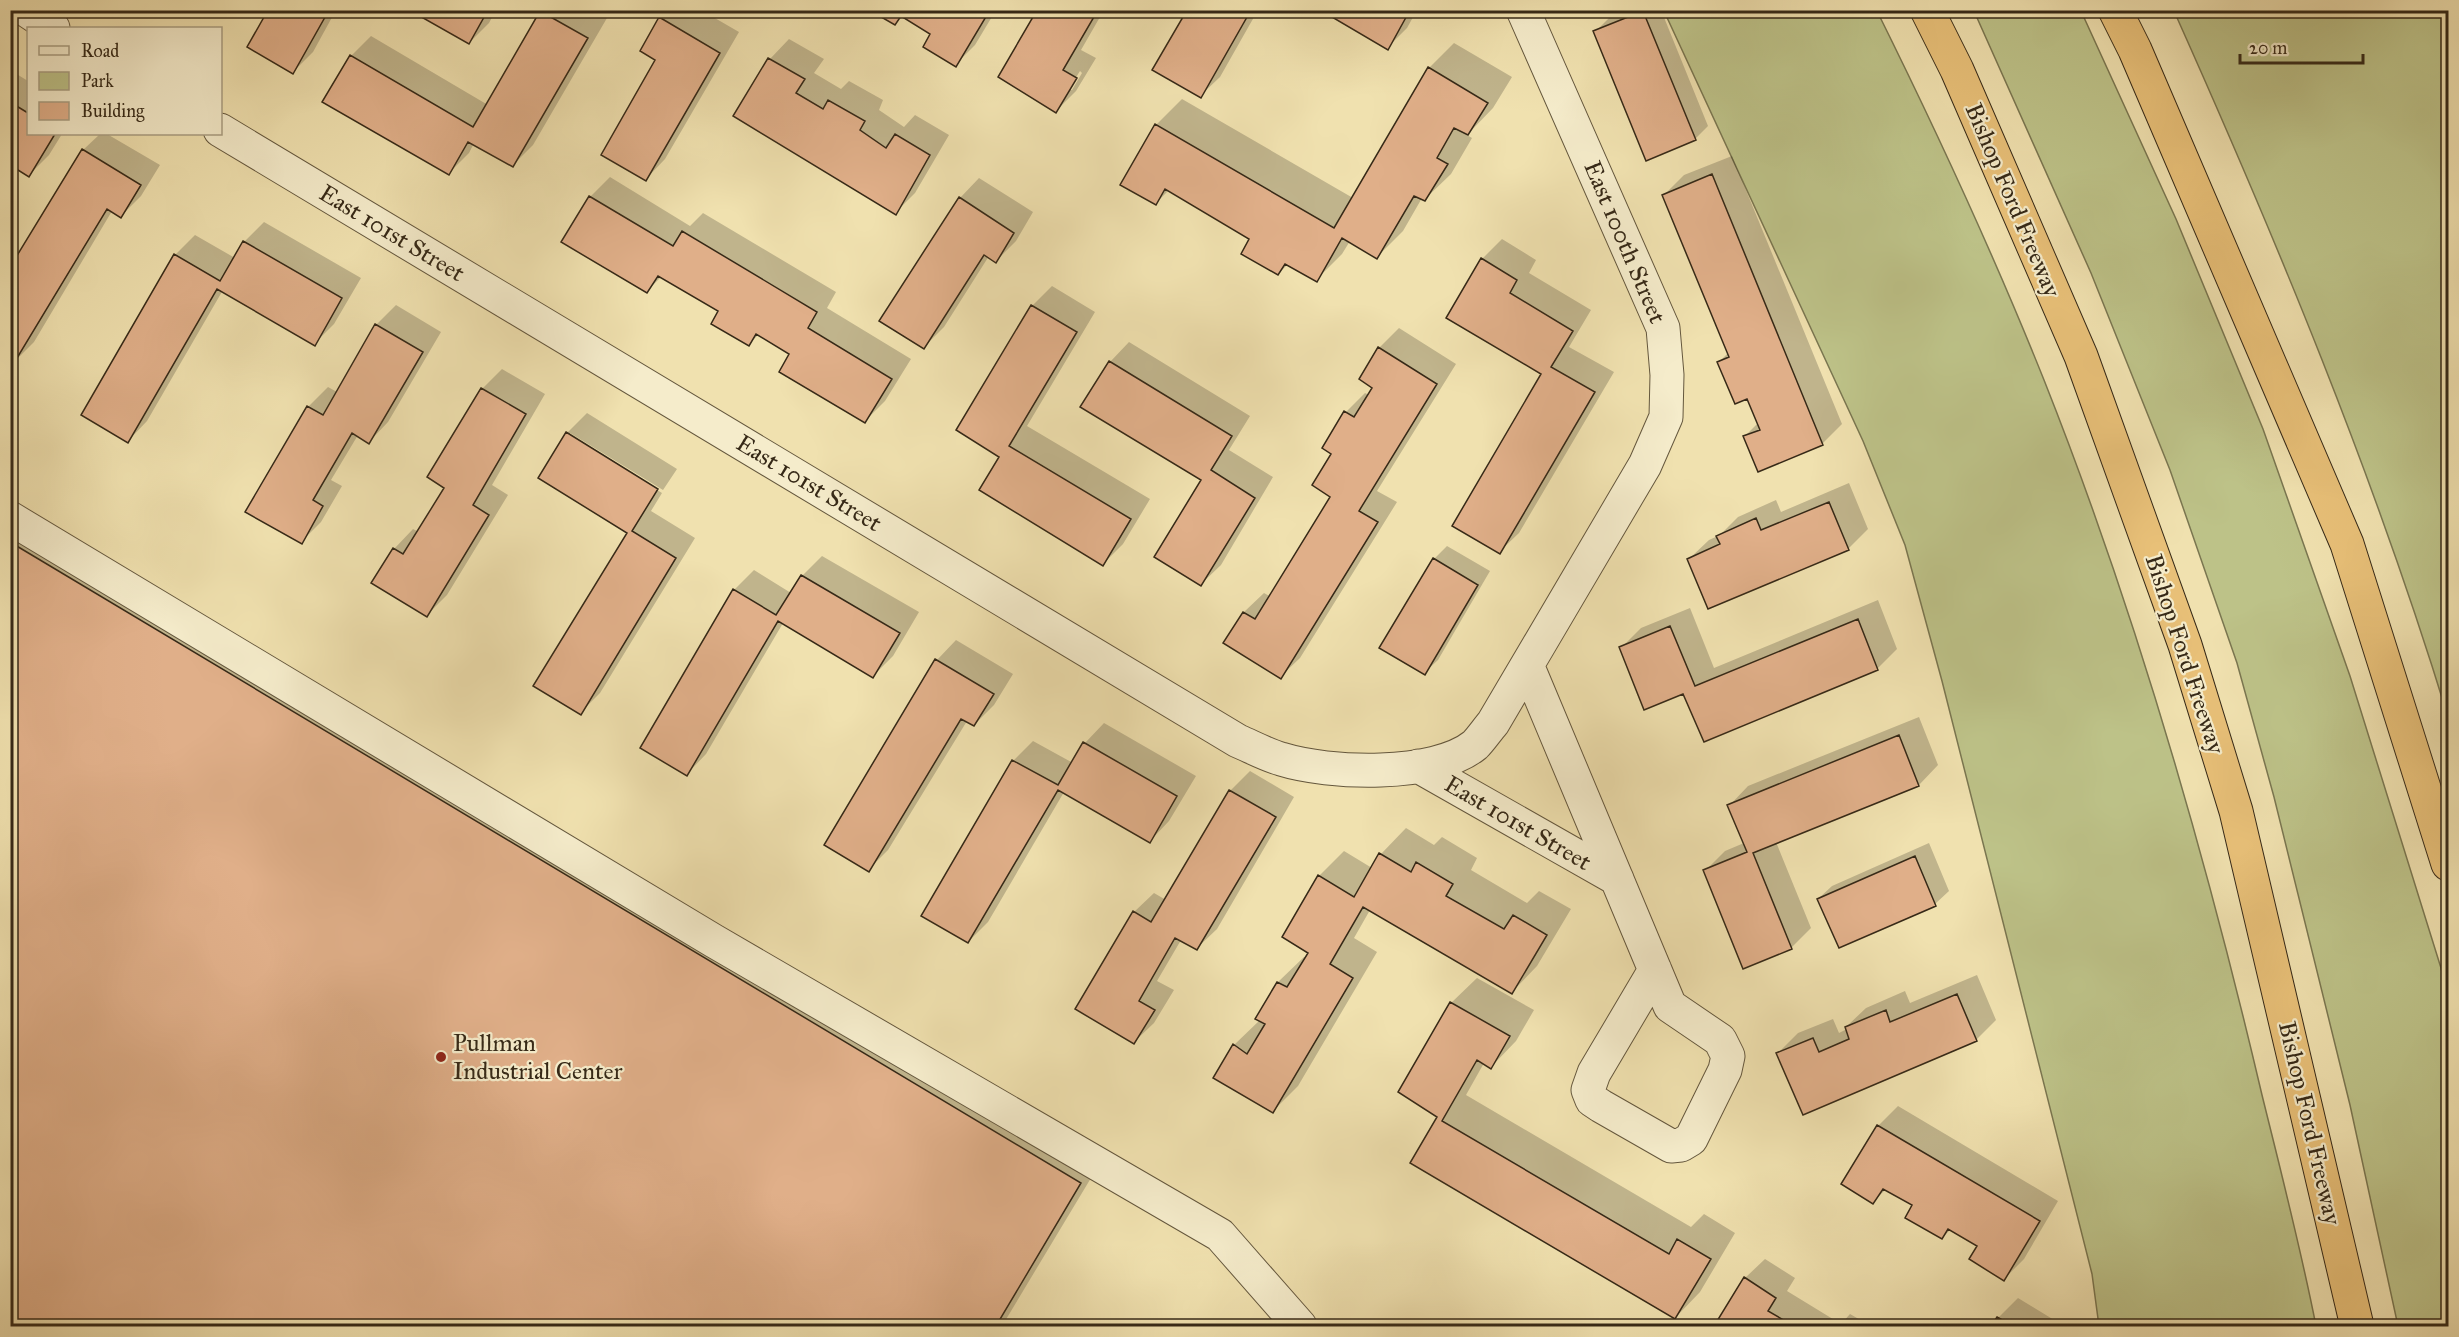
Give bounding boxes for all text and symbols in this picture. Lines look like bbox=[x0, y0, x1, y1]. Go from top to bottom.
legend bbox=[27, 27, 222, 135]
scale bar bbox=[2240, 27, 2363, 65]
text: 20 m bbox=[2249, 37, 2287, 59]
text: Road bbox=[81, 40, 119, 62]
text: Park bbox=[81, 70, 114, 92]
street label: Bishop Ford Freeway bbox=[1959, 98, 2068, 302]
text: Building bbox=[81, 100, 145, 123]
street label: East 100th Street bbox=[1577, 156, 1673, 328]
street label: East 101st Street bbox=[314, 178, 471, 288]
street label: East 101st Street bbox=[731, 428, 888, 538]
street label: Bishop Ford Freeway bbox=[2139, 550, 2232, 758]
street label: East 101st Street bbox=[1439, 769, 1597, 877]
street label: Bishop Ford Freeway bbox=[2272, 1018, 2348, 1228]
place label: Pullman Industrial Center bbox=[453, 1028, 622, 1086]
marker: Pullman Industrial Center bbox=[434, 1050, 448, 1064]

